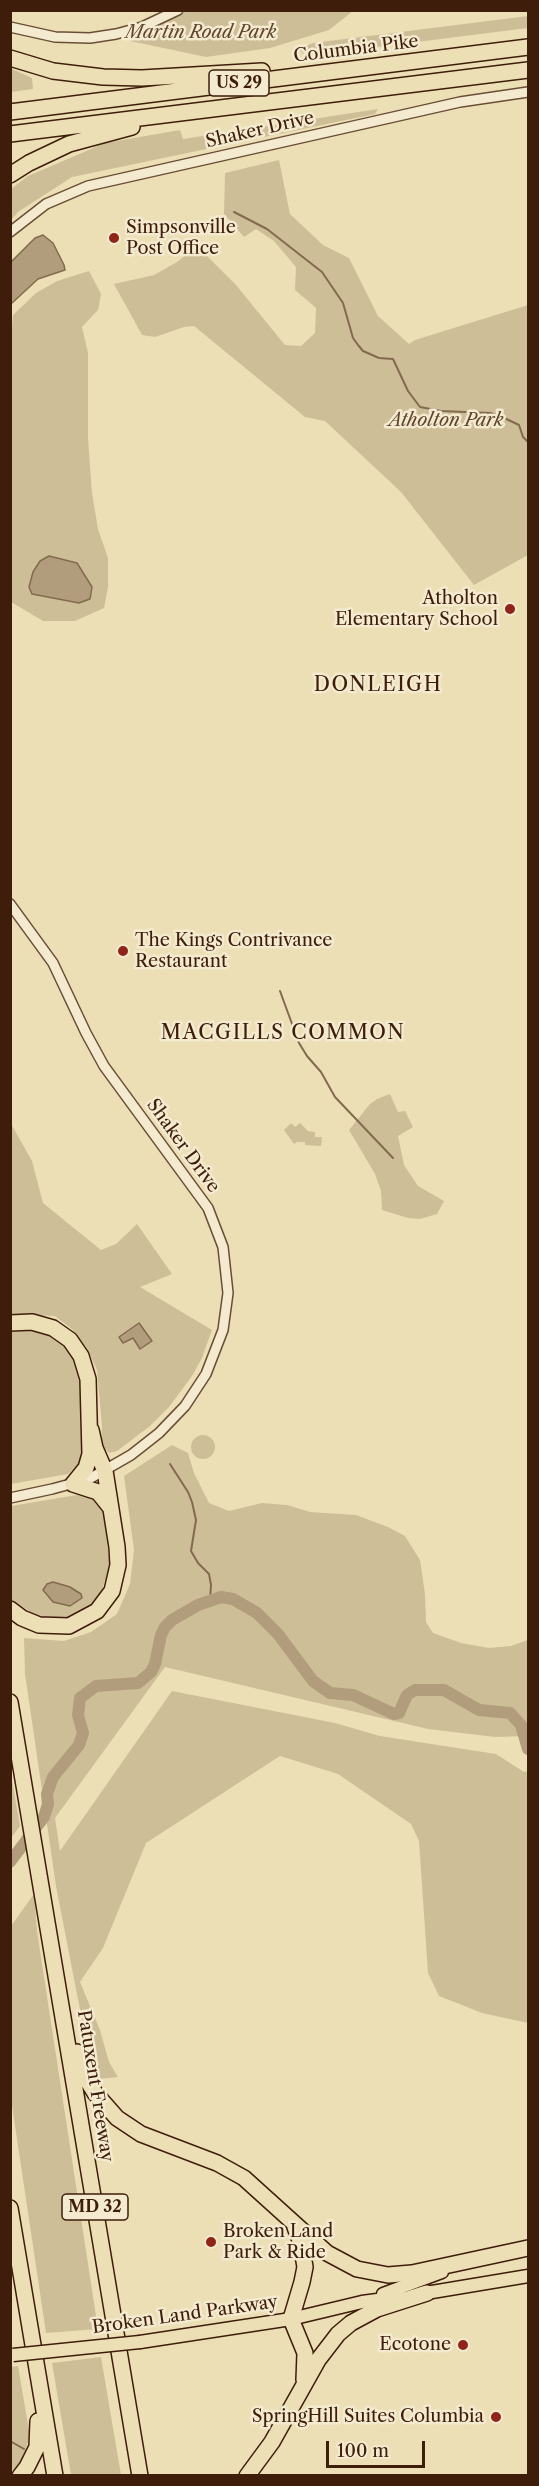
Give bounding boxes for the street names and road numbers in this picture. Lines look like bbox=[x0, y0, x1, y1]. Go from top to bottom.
street label: Columbia Pike bbox=[292, 31, 420, 67]
road number: US 29 bbox=[209, 70, 269, 96]
street label: Shaker Drive bbox=[204, 107, 316, 153]
street label: Shaker Drive bbox=[142, 1095, 224, 1197]
street label: Patuxent Freeway bbox=[72, 2009, 118, 2163]
road number: MD 32 bbox=[62, 2194, 128, 2220]
street label: Broken Land Parkway bbox=[91, 2291, 279, 2339]

